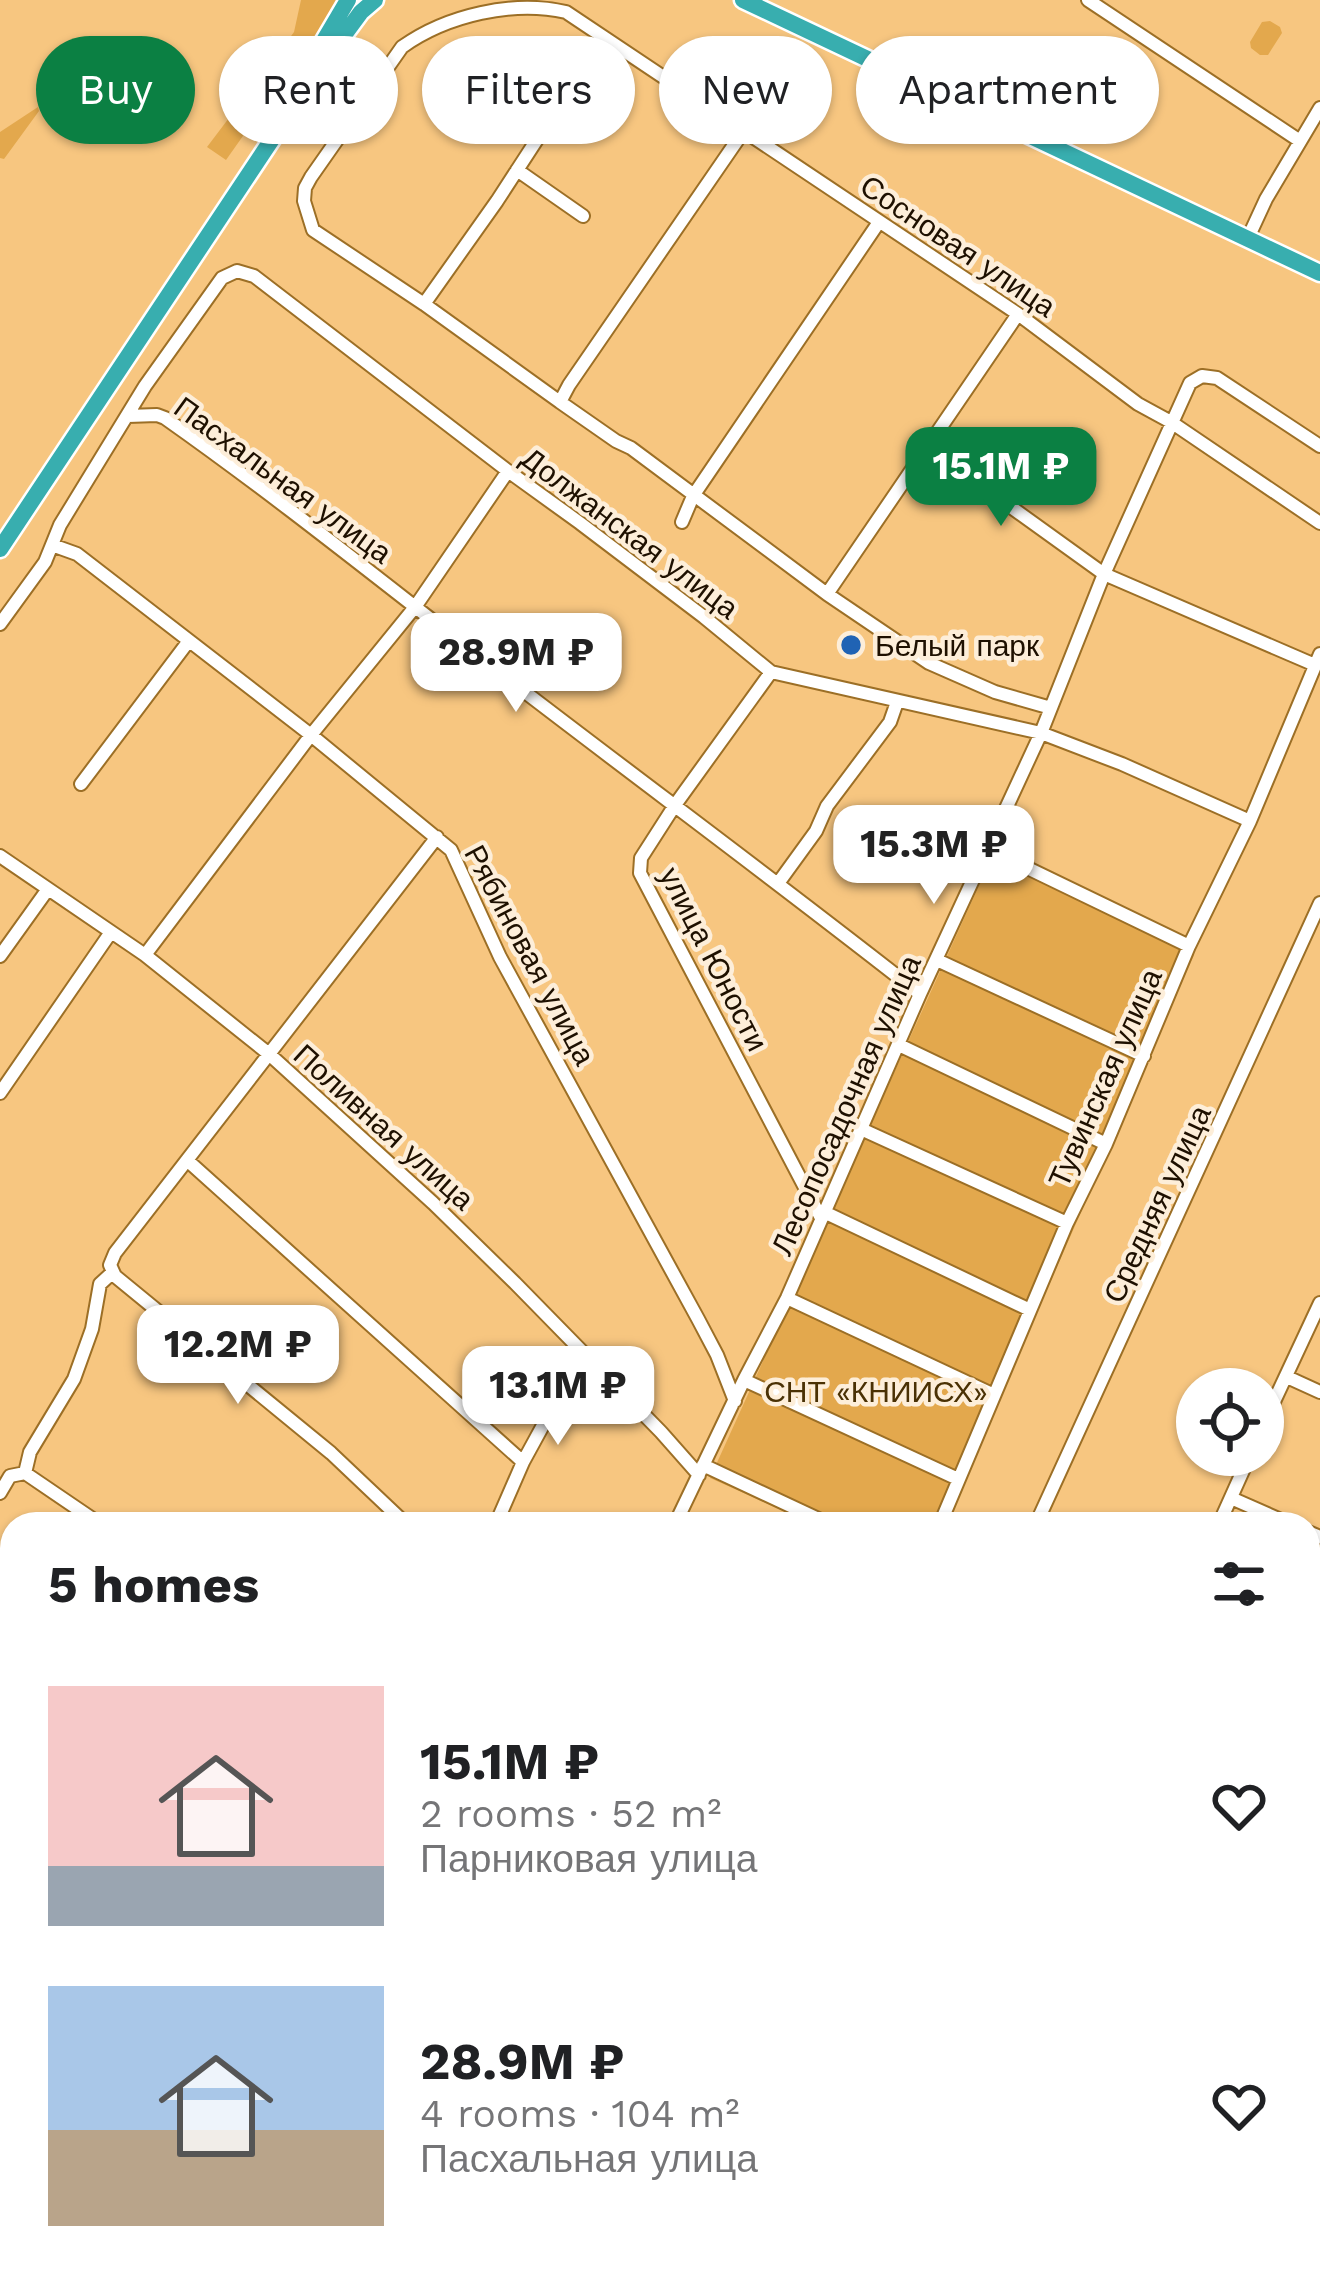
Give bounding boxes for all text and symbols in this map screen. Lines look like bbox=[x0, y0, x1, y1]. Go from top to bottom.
chip: Buy bbox=[36, 36, 195, 144]
chip: Rent bbox=[219, 36, 398, 144]
chip: Filters bbox=[422, 36, 635, 144]
chip: New bbox=[659, 36, 832, 144]
chip: Apartment bbox=[856, 36, 1159, 144]
street label: Сосновая улица bbox=[854, 168, 1062, 324]
street label: Пасхальная улица bbox=[168, 389, 399, 571]
pin: 15.1M ₽ bbox=[890, 427, 1112, 529]
street label: Должанская улица bbox=[515, 440, 745, 626]
text: 15.1M ₽ bbox=[932, 443, 1070, 488]
pin: 28.9M ₽ bbox=[405, 613, 627, 715]
place label: Белый парк bbox=[875, 628, 1040, 663]
text: 28.9M ₽ bbox=[438, 629, 594, 674]
marker: Белый парк bbox=[838, 632, 864, 658]
pin: 15.3M ₽ bbox=[823, 805, 1045, 907]
text: 15.3M ₽ bbox=[860, 821, 1008, 866]
street label: Рябиновая улица bbox=[457, 839, 603, 1071]
street label: улица Юности bbox=[653, 861, 775, 1057]
street label: Лесопосадочная улица bbox=[764, 949, 928, 1260]
street label: Тувинская улица bbox=[1041, 963, 1169, 1193]
street label: Поливная улица bbox=[287, 1037, 481, 1217]
street label: Средняя улица bbox=[1096, 1100, 1218, 1308]
pin: 12.2M ₽ bbox=[127, 1305, 349, 1407]
text: 12.2M ₽ bbox=[164, 1321, 312, 1366]
pin: 13.1M ₽ bbox=[447, 1346, 669, 1448]
text: 13.1M ₽ bbox=[489, 1362, 627, 1407]
map controls bbox=[1176, 1368, 1284, 1476]
button: locate bbox=[1176, 1368, 1284, 1476]
park label: СНТ «КНИИСХ» bbox=[764, 1374, 988, 1409]
icon: filters bbox=[1206, 1551, 1272, 1617]
text: 5 homes bbox=[48, 1555, 259, 1614]
text: 15.1M ₽ bbox=[420, 1732, 599, 1791]
icon: home bbox=[144, 1734, 288, 1878]
icon: heart bbox=[1206, 1773, 1272, 1839]
text: 2 rooms · 52 m² bbox=[420, 1791, 721, 1836]
text: Парниковая улица bbox=[420, 1836, 758, 1881]
text: 28.9M ₽ bbox=[420, 2032, 625, 2091]
icon: home bbox=[144, 2034, 288, 2178]
icon: heart bbox=[1206, 2073, 1272, 2139]
text: 4 rooms · 104 m² bbox=[420, 2091, 740, 2136]
text: Пасхальная улица bbox=[420, 2136, 758, 2181]

